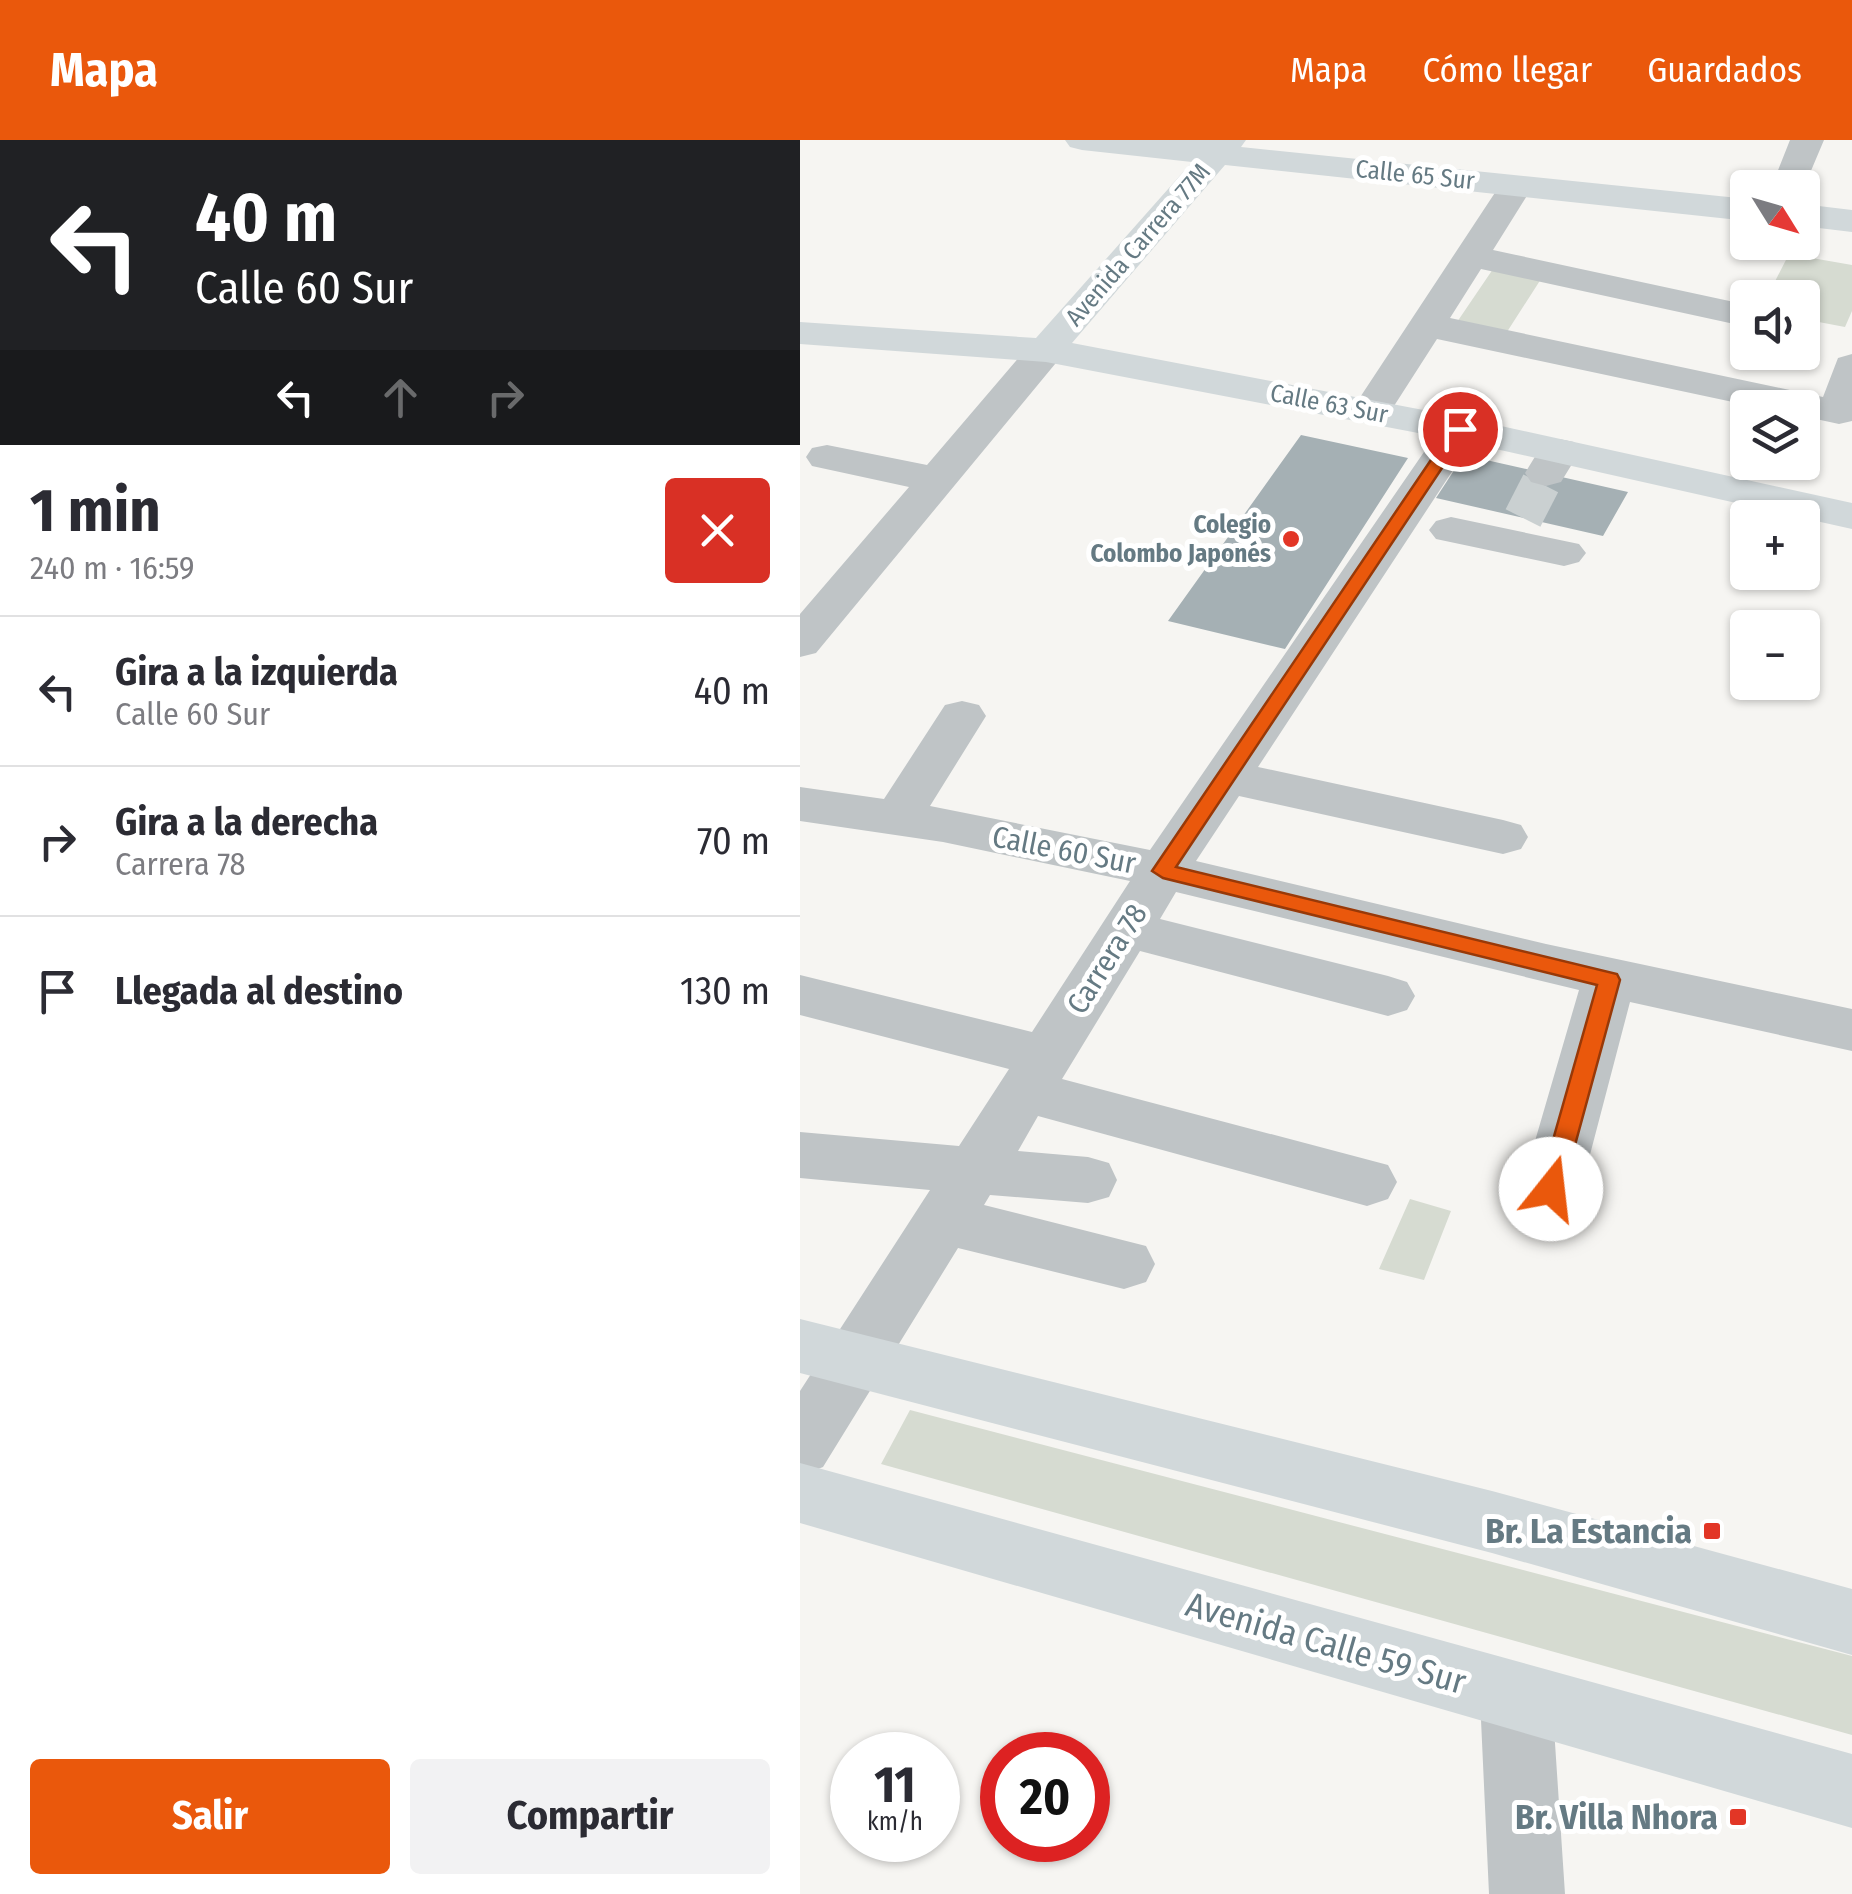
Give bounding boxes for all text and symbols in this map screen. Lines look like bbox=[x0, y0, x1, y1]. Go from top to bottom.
text: Mapa bbox=[50, 41, 158, 99]
text: Mapa bbox=[1290, 49, 1367, 91]
text: Cómo llegar bbox=[1422, 49, 1592, 91]
text: Guardados bbox=[1647, 49, 1802, 91]
street label: Calle 65 Sur bbox=[1354, 154, 1476, 196]
street label: Avenida Carrera 77M bbox=[1059, 158, 1217, 332]
north arrow bbox=[1730, 170, 1820, 260]
map controls bbox=[1730, 170, 1820, 700]
text: 40 m bbox=[195, 176, 337, 260]
icon: left bbox=[30, 180, 160, 310]
text: Calle 60 Sur bbox=[195, 261, 413, 315]
button: sound bbox=[1730, 280, 1820, 370]
icon: left bbox=[268, 370, 323, 425]
icon: ahead bbox=[373, 370, 428, 425]
icon: right bbox=[478, 370, 533, 425]
street label: Calle 63 Sur bbox=[1268, 378, 1391, 430]
pin bbox=[1418, 387, 1503, 472]
button: layers bbox=[1730, 390, 1820, 480]
icon: arrive bbox=[1433, 402, 1488, 457]
text: 1 min bbox=[30, 475, 161, 547]
button: close bbox=[665, 478, 770, 583]
button: + bbox=[1730, 500, 1820, 590]
place label: Colegio Colombo Japonés bbox=[1090, 510, 1271, 569]
marker: Colegio Colombo Japonés bbox=[1280, 528, 1302, 550]
text: 240 m · 16:59 bbox=[30, 549, 195, 587]
button: − bbox=[1730, 610, 1820, 700]
text: Gira a la izquierda bbox=[115, 649, 398, 695]
icon: left bbox=[30, 664, 85, 719]
text: 40 m bbox=[694, 668, 770, 714]
text: Calle 60 Sur bbox=[115, 695, 270, 733]
text: Gira a la derecha bbox=[115, 799, 378, 845]
icon: right bbox=[30, 814, 85, 869]
text: 70 m bbox=[697, 818, 770, 864]
street label: Calle 60 Sur bbox=[989, 818, 1139, 882]
text: Carrera 78 bbox=[115, 845, 246, 883]
street label: Carrera 78 bbox=[1059, 898, 1155, 1020]
icon: arrive bbox=[30, 964, 85, 1019]
text: Llegada al destino bbox=[115, 968, 403, 1014]
text: 130 m bbox=[680, 968, 770, 1014]
position arrow bbox=[1499, 1137, 1603, 1241]
place label: Br. La Estancia bbox=[1485, 1510, 1692, 1552]
marker: Br. La Estancia bbox=[1701, 1520, 1723, 1542]
street label: Avenida Calle 59 Sur bbox=[1181, 1583, 1471, 1703]
speed limit sign: 20 bbox=[980, 1732, 1110, 1862]
text: 11 bbox=[874, 1755, 916, 1815]
button: Salir bbox=[30, 1759, 390, 1874]
button: Compartir bbox=[410, 1759, 770, 1874]
place label: Br. Villa Nhora bbox=[1515, 1796, 1718, 1838]
marker: Br. Villa Nhora bbox=[1727, 1806, 1749, 1828]
text: km/h bbox=[867, 1807, 923, 1837]

